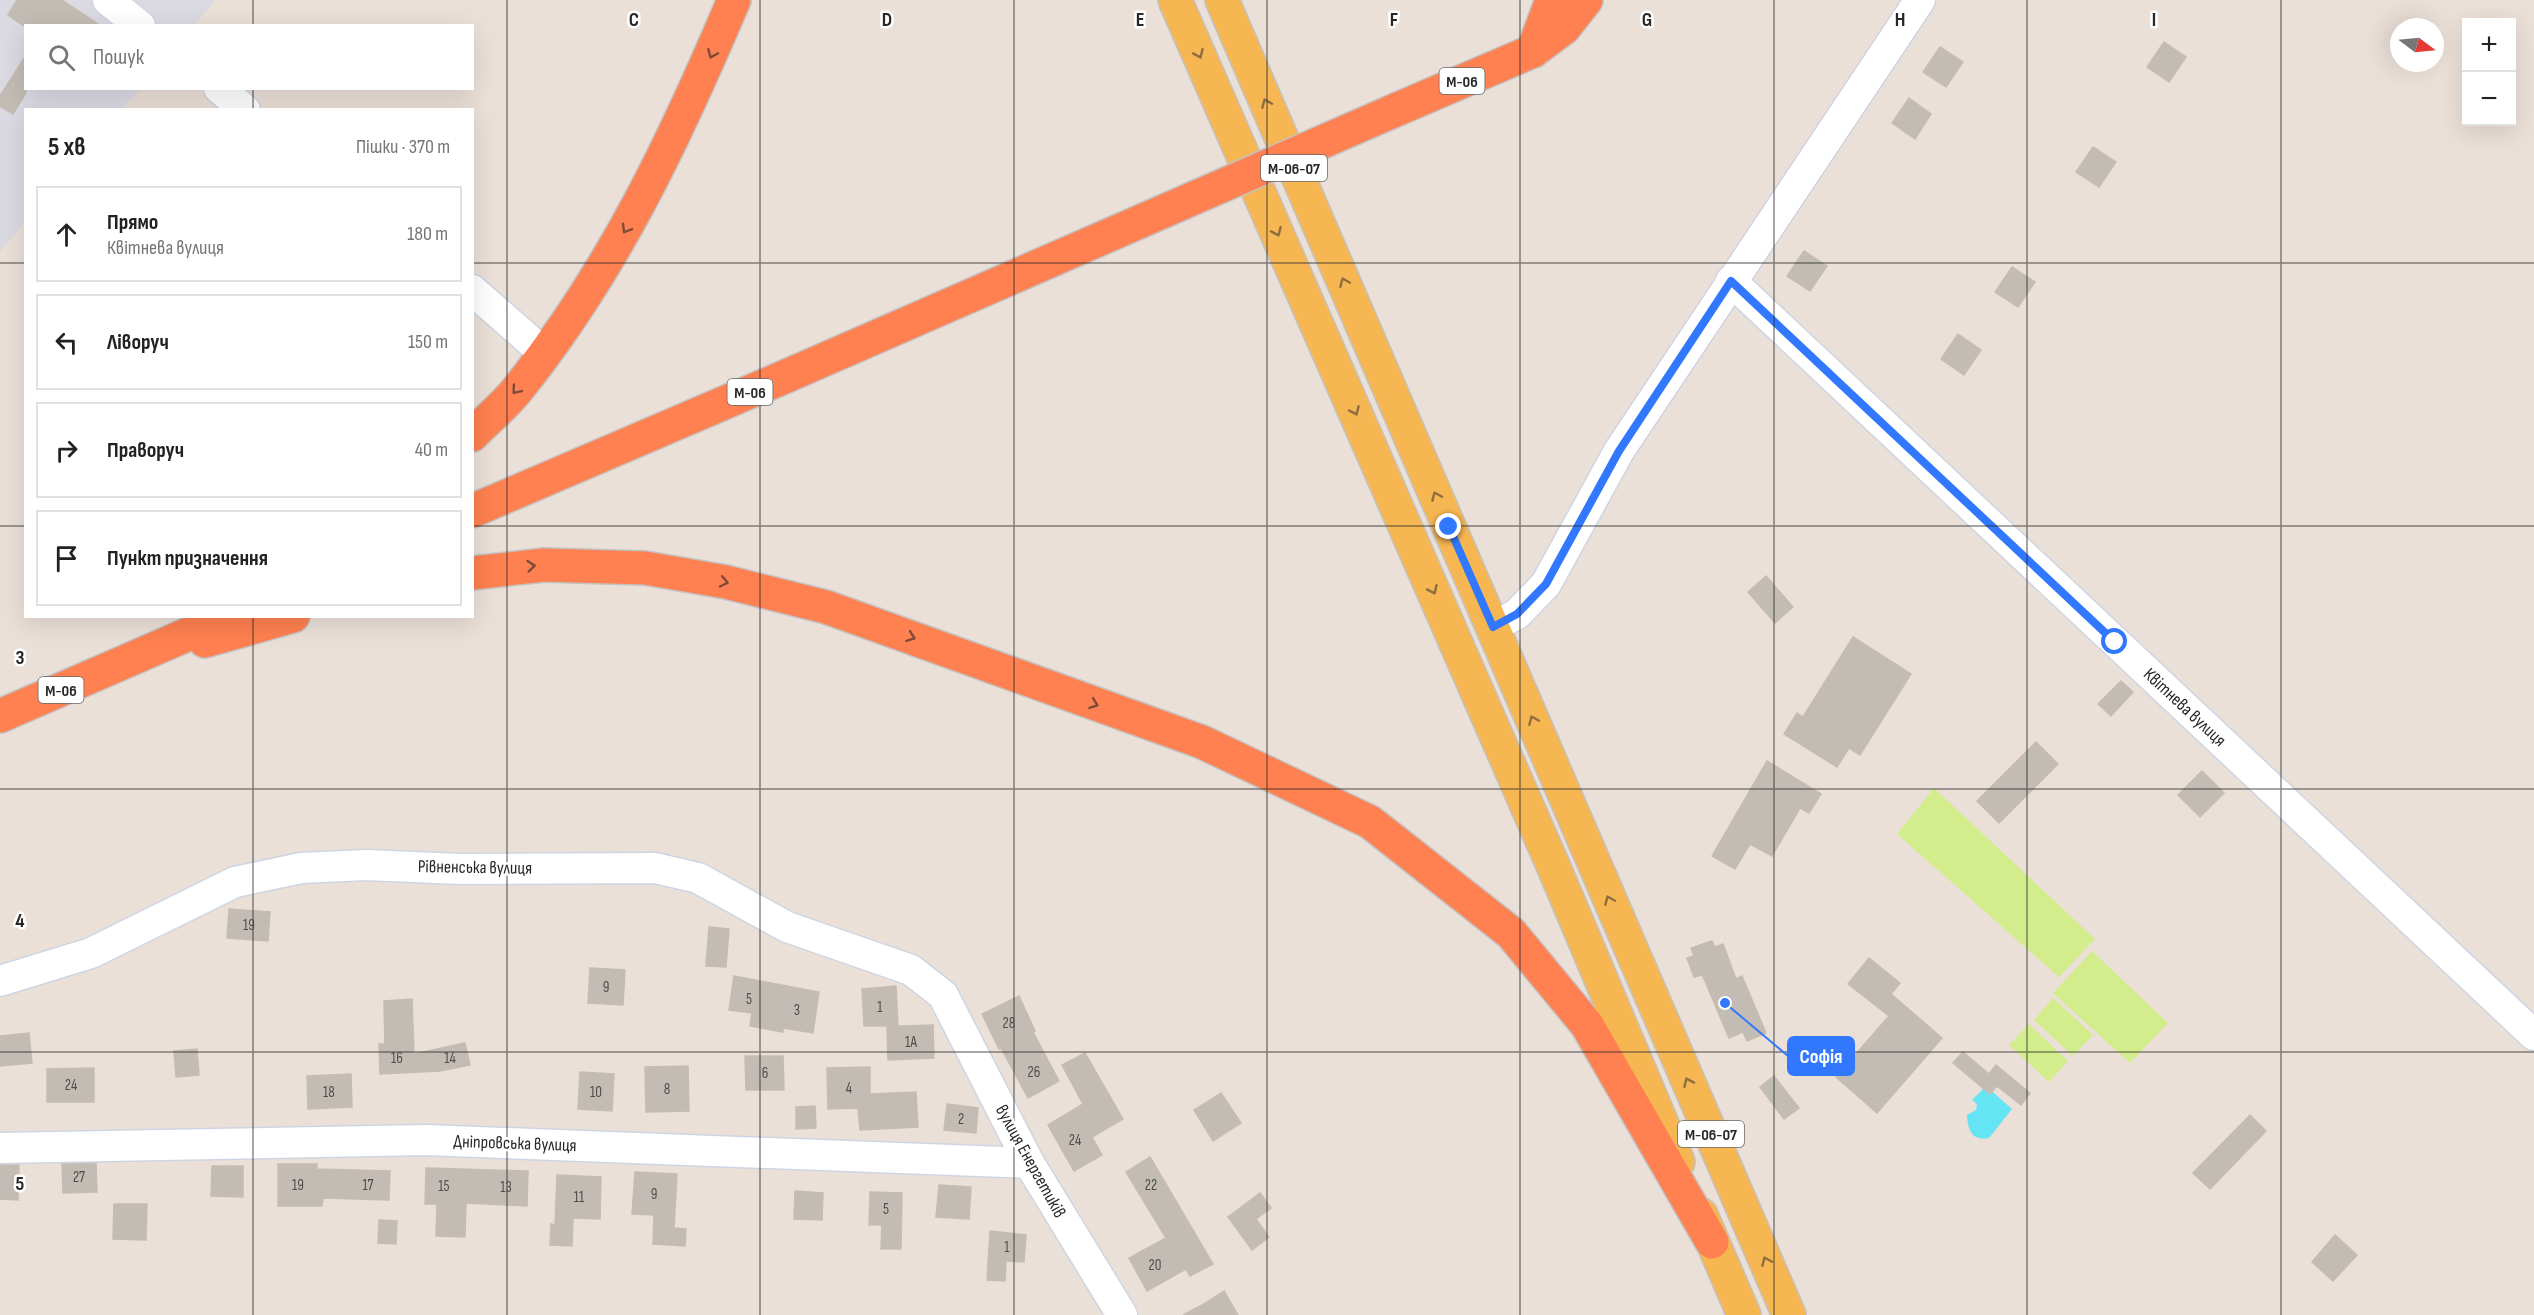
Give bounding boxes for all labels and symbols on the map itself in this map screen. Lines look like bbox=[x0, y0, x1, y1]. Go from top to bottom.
text: C bbox=[629, 8, 639, 32]
text: D bbox=[882, 8, 892, 32]
text: E bbox=[1136, 8, 1144, 32]
text: F bbox=[1390, 8, 1398, 32]
text: G bbox=[1642, 8, 1652, 32]
text: H bbox=[1895, 8, 1905, 32]
text: I bbox=[2152, 8, 2156, 32]
north arrow bbox=[2390, 18, 2444, 72]
one-way arrow bbox=[1192, 47, 1204, 58]
one-way arrow bbox=[707, 48, 719, 59]
road number: М-06 bbox=[1440, 68, 1484, 94]
one-way arrow bbox=[1261, 98, 1273, 109]
road number: М-06-07 bbox=[1261, 155, 1327, 181]
one-way arrow bbox=[622, 223, 634, 233]
one-way arrow bbox=[1270, 226, 1282, 237]
one-way arrow bbox=[1339, 277, 1351, 288]
road number: М-06 bbox=[728, 379, 772, 405]
one-way arrow bbox=[513, 383, 524, 394]
one-way arrow bbox=[1348, 405, 1360, 416]
one-way arrow bbox=[1431, 491, 1443, 502]
route end bbox=[1435, 513, 1461, 539]
one-way arrow bbox=[526, 561, 535, 573]
one-way arrow bbox=[719, 575, 729, 588]
one-way arrow bbox=[1426, 583, 1438, 594]
route start bbox=[2101, 628, 2127, 654]
one-way arrow bbox=[905, 630, 916, 643]
text: 3 bbox=[16, 646, 25, 670]
street label: Квітнева вулиця bbox=[2139, 664, 2230, 751]
road number: М-06 bbox=[38, 677, 84, 703]
one-way arrow bbox=[1088, 696, 1099, 709]
one-way arrow bbox=[1528, 716, 1540, 727]
street label: Рівненська вулиця bbox=[418, 856, 532, 879]
one-way arrow bbox=[1604, 895, 1616, 906]
text: 4 bbox=[15, 909, 25, 933]
house number: 19 bbox=[243, 916, 255, 935]
house number: 9 bbox=[603, 978, 609, 997]
house number: 5 bbox=[746, 990, 752, 1009]
house number: 1 bbox=[877, 998, 883, 1017]
house number: 3 bbox=[794, 1001, 800, 1020]
house number: 28 bbox=[1003, 1014, 1015, 1033]
house number: 1А bbox=[905, 1033, 918, 1052]
callout: Софія bbox=[1788, 1037, 1854, 1075]
text: Софія bbox=[1800, 1045, 1842, 1069]
house number: 16 bbox=[391, 1049, 403, 1068]
house number: 14 bbox=[444, 1049, 456, 1068]
house number: 26 bbox=[1028, 1063, 1040, 1082]
house number: 6 bbox=[762, 1064, 768, 1083]
house number: 24 bbox=[65, 1076, 77, 1095]
one-way arrow bbox=[1684, 1078, 1696, 1089]
house number: 4 bbox=[846, 1079, 852, 1098]
house number: 8 bbox=[664, 1080, 670, 1099]
house number: 18 bbox=[323, 1083, 335, 1102]
house number: 10 bbox=[590, 1083, 602, 1102]
street label: вулиця Енергетиків bbox=[991, 1101, 1070, 1221]
house number: 2 bbox=[958, 1110, 964, 1129]
road number: М-06-07 bbox=[1678, 1121, 1744, 1147]
street label: Дніпровська вулиця bbox=[453, 1131, 577, 1156]
house number: 24 bbox=[1069, 1131, 1081, 1150]
house number: 27 bbox=[73, 1168, 85, 1187]
text: 5 bbox=[16, 1172, 25, 1196]
house number: 19 bbox=[292, 1176, 304, 1195]
house number: 17 bbox=[362, 1176, 374, 1195]
house number: 22 bbox=[1145, 1176, 1157, 1195]
house number: 15 bbox=[438, 1177, 450, 1196]
house number: 13 bbox=[500, 1178, 512, 1197]
house number: 9 bbox=[651, 1185, 657, 1204]
house number: 11 bbox=[574, 1188, 585, 1207]
house number: 5 bbox=[883, 1200, 889, 1219]
house number: 1 bbox=[1004, 1238, 1010, 1257]
house number: 20 bbox=[1149, 1256, 1161, 1275]
one-way arrow bbox=[1761, 1256, 1773, 1267]

